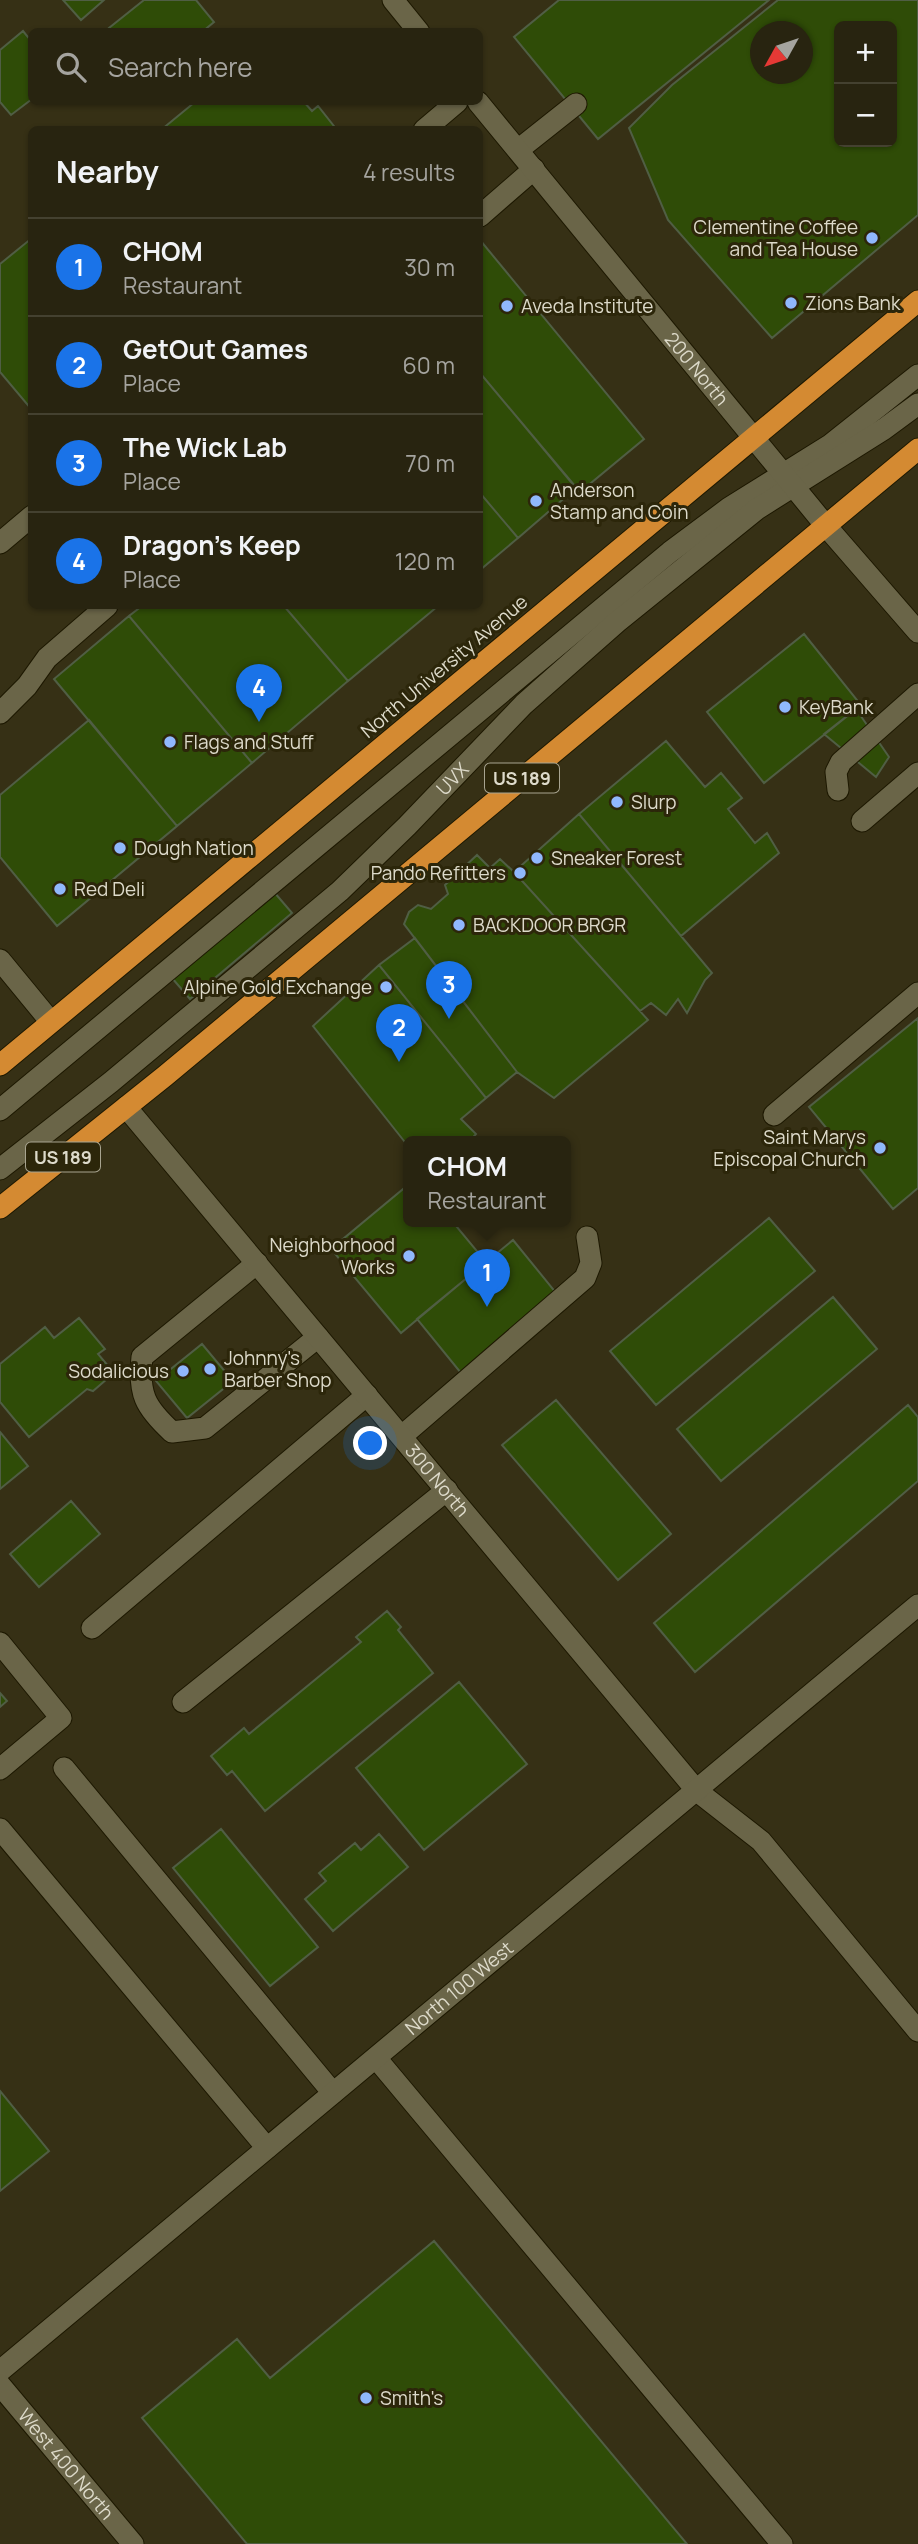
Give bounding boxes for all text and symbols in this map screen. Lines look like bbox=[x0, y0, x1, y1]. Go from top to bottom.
north arrow bbox=[750, 21, 813, 84]
map controls bbox=[834, 21, 897, 147]
button: + bbox=[834, 21, 897, 84]
search box bbox=[28, 28, 483, 105]
icon: search bbox=[52, 48, 90, 86]
text: Search here bbox=[108, 49, 253, 85]
button: − bbox=[834, 84, 897, 147]
text: Nearby bbox=[56, 151, 159, 192]
text: 4 results bbox=[363, 156, 455, 188]
place label: Clementine Coffee and Tea House bbox=[694, 214, 858, 262]
marker: Clementine Coffee and Tea House bbox=[864, 230, 880, 246]
text: CHOM bbox=[123, 233, 203, 269]
text: 1 bbox=[74, 251, 84, 283]
text: 30 m bbox=[404, 251, 455, 283]
text: Restaurant bbox=[123, 269, 242, 301]
place label: Zions Bank bbox=[805, 290, 901, 316]
place label: Aveda Institute bbox=[521, 293, 653, 319]
marker: Zions Bank bbox=[783, 295, 799, 311]
marker: Aveda Institute bbox=[499, 298, 515, 314]
street label: 200 North bbox=[659, 326, 735, 411]
text: GetOut Games bbox=[123, 331, 308, 367]
text: 2 bbox=[72, 349, 86, 381]
text: 60 m bbox=[403, 349, 455, 381]
text: Place bbox=[123, 367, 181, 399]
text: The Wick Lab bbox=[123, 429, 287, 465]
text: 3 bbox=[72, 447, 86, 479]
text: 70 m bbox=[405, 447, 455, 479]
text: Place bbox=[123, 465, 181, 497]
place label: Anderson Stamp and Coin bbox=[550, 477, 688, 525]
marker: Anderson Stamp and Coin bbox=[528, 493, 544, 509]
text: Dragon's Keep bbox=[123, 527, 301, 563]
text: 4 bbox=[72, 545, 86, 577]
text: 120 m bbox=[395, 545, 455, 577]
text: Place bbox=[123, 563, 181, 595]
street label: North University Avenue bbox=[355, 588, 533, 744]
pin: 4 bbox=[236, 664, 282, 722]
place label: KeyBank bbox=[799, 694, 874, 720]
marker: KeyBank bbox=[777, 699, 793, 715]
place label: Flags and Stuff bbox=[184, 729, 314, 755]
marker: Flags and Stuff bbox=[162, 734, 178, 750]
street label: UVX bbox=[430, 756, 475, 801]
road number: US 189 bbox=[485, 764, 559, 792]
place label: Slurp bbox=[631, 789, 677, 815]
marker: Slurp bbox=[609, 794, 625, 810]
place label: Dough Nation bbox=[134, 835, 254, 861]
marker: Dough Nation bbox=[112, 840, 128, 856]
place label: Sneaker Forest bbox=[551, 845, 682, 871]
marker: Sneaker Forest bbox=[529, 850, 545, 866]
place label: Pando Refitters bbox=[371, 860, 506, 886]
marker: Pando Refitters bbox=[512, 865, 528, 881]
place label: Red Deli bbox=[74, 876, 145, 902]
marker: Red Deli bbox=[52, 881, 68, 897]
place label: BACKDOOR BRGR bbox=[473, 912, 626, 938]
marker: BACKDOOR BRGR bbox=[451, 917, 467, 933]
pin: 3 bbox=[426, 961, 472, 1019]
place label: Alpine Gold Exchange bbox=[183, 974, 372, 1000]
marker: Alpine Gold Exchange bbox=[378, 979, 394, 995]
pin: 2 bbox=[376, 1004, 422, 1062]
place label: Saint Marys Episcopal Church bbox=[713, 1124, 866, 1172]
popup bbox=[403, 1136, 571, 1227]
marker: Saint Marys Episcopal Church bbox=[872, 1140, 888, 1156]
road number: US 189 bbox=[26, 1142, 100, 1172]
text: CHOM bbox=[427, 1148, 507, 1184]
text: Restaurant bbox=[427, 1184, 547, 1216]
place label: Neighborhood Works bbox=[270, 1232, 395, 1280]
marker: Neighborhood Works bbox=[401, 1248, 417, 1264]
pin: 1 bbox=[464, 1249, 510, 1307]
place label: Johnny's Barber Shop bbox=[224, 1345, 332, 1393]
place label: Sodalicious bbox=[68, 1358, 169, 1384]
marker: Johnny's Barber Shop bbox=[202, 1361, 218, 1377]
marker: Sodalicious bbox=[175, 1363, 191, 1379]
your location bbox=[353, 1426, 387, 1460]
street label: 300 North bbox=[399, 1438, 475, 1522]
street label: North 100 West bbox=[400, 1935, 519, 2041]
place label: Smith's bbox=[380, 2385, 443, 2411]
marker: Smith's bbox=[358, 2390, 374, 2406]
street label: West 400 North bbox=[12, 2403, 120, 2525]

